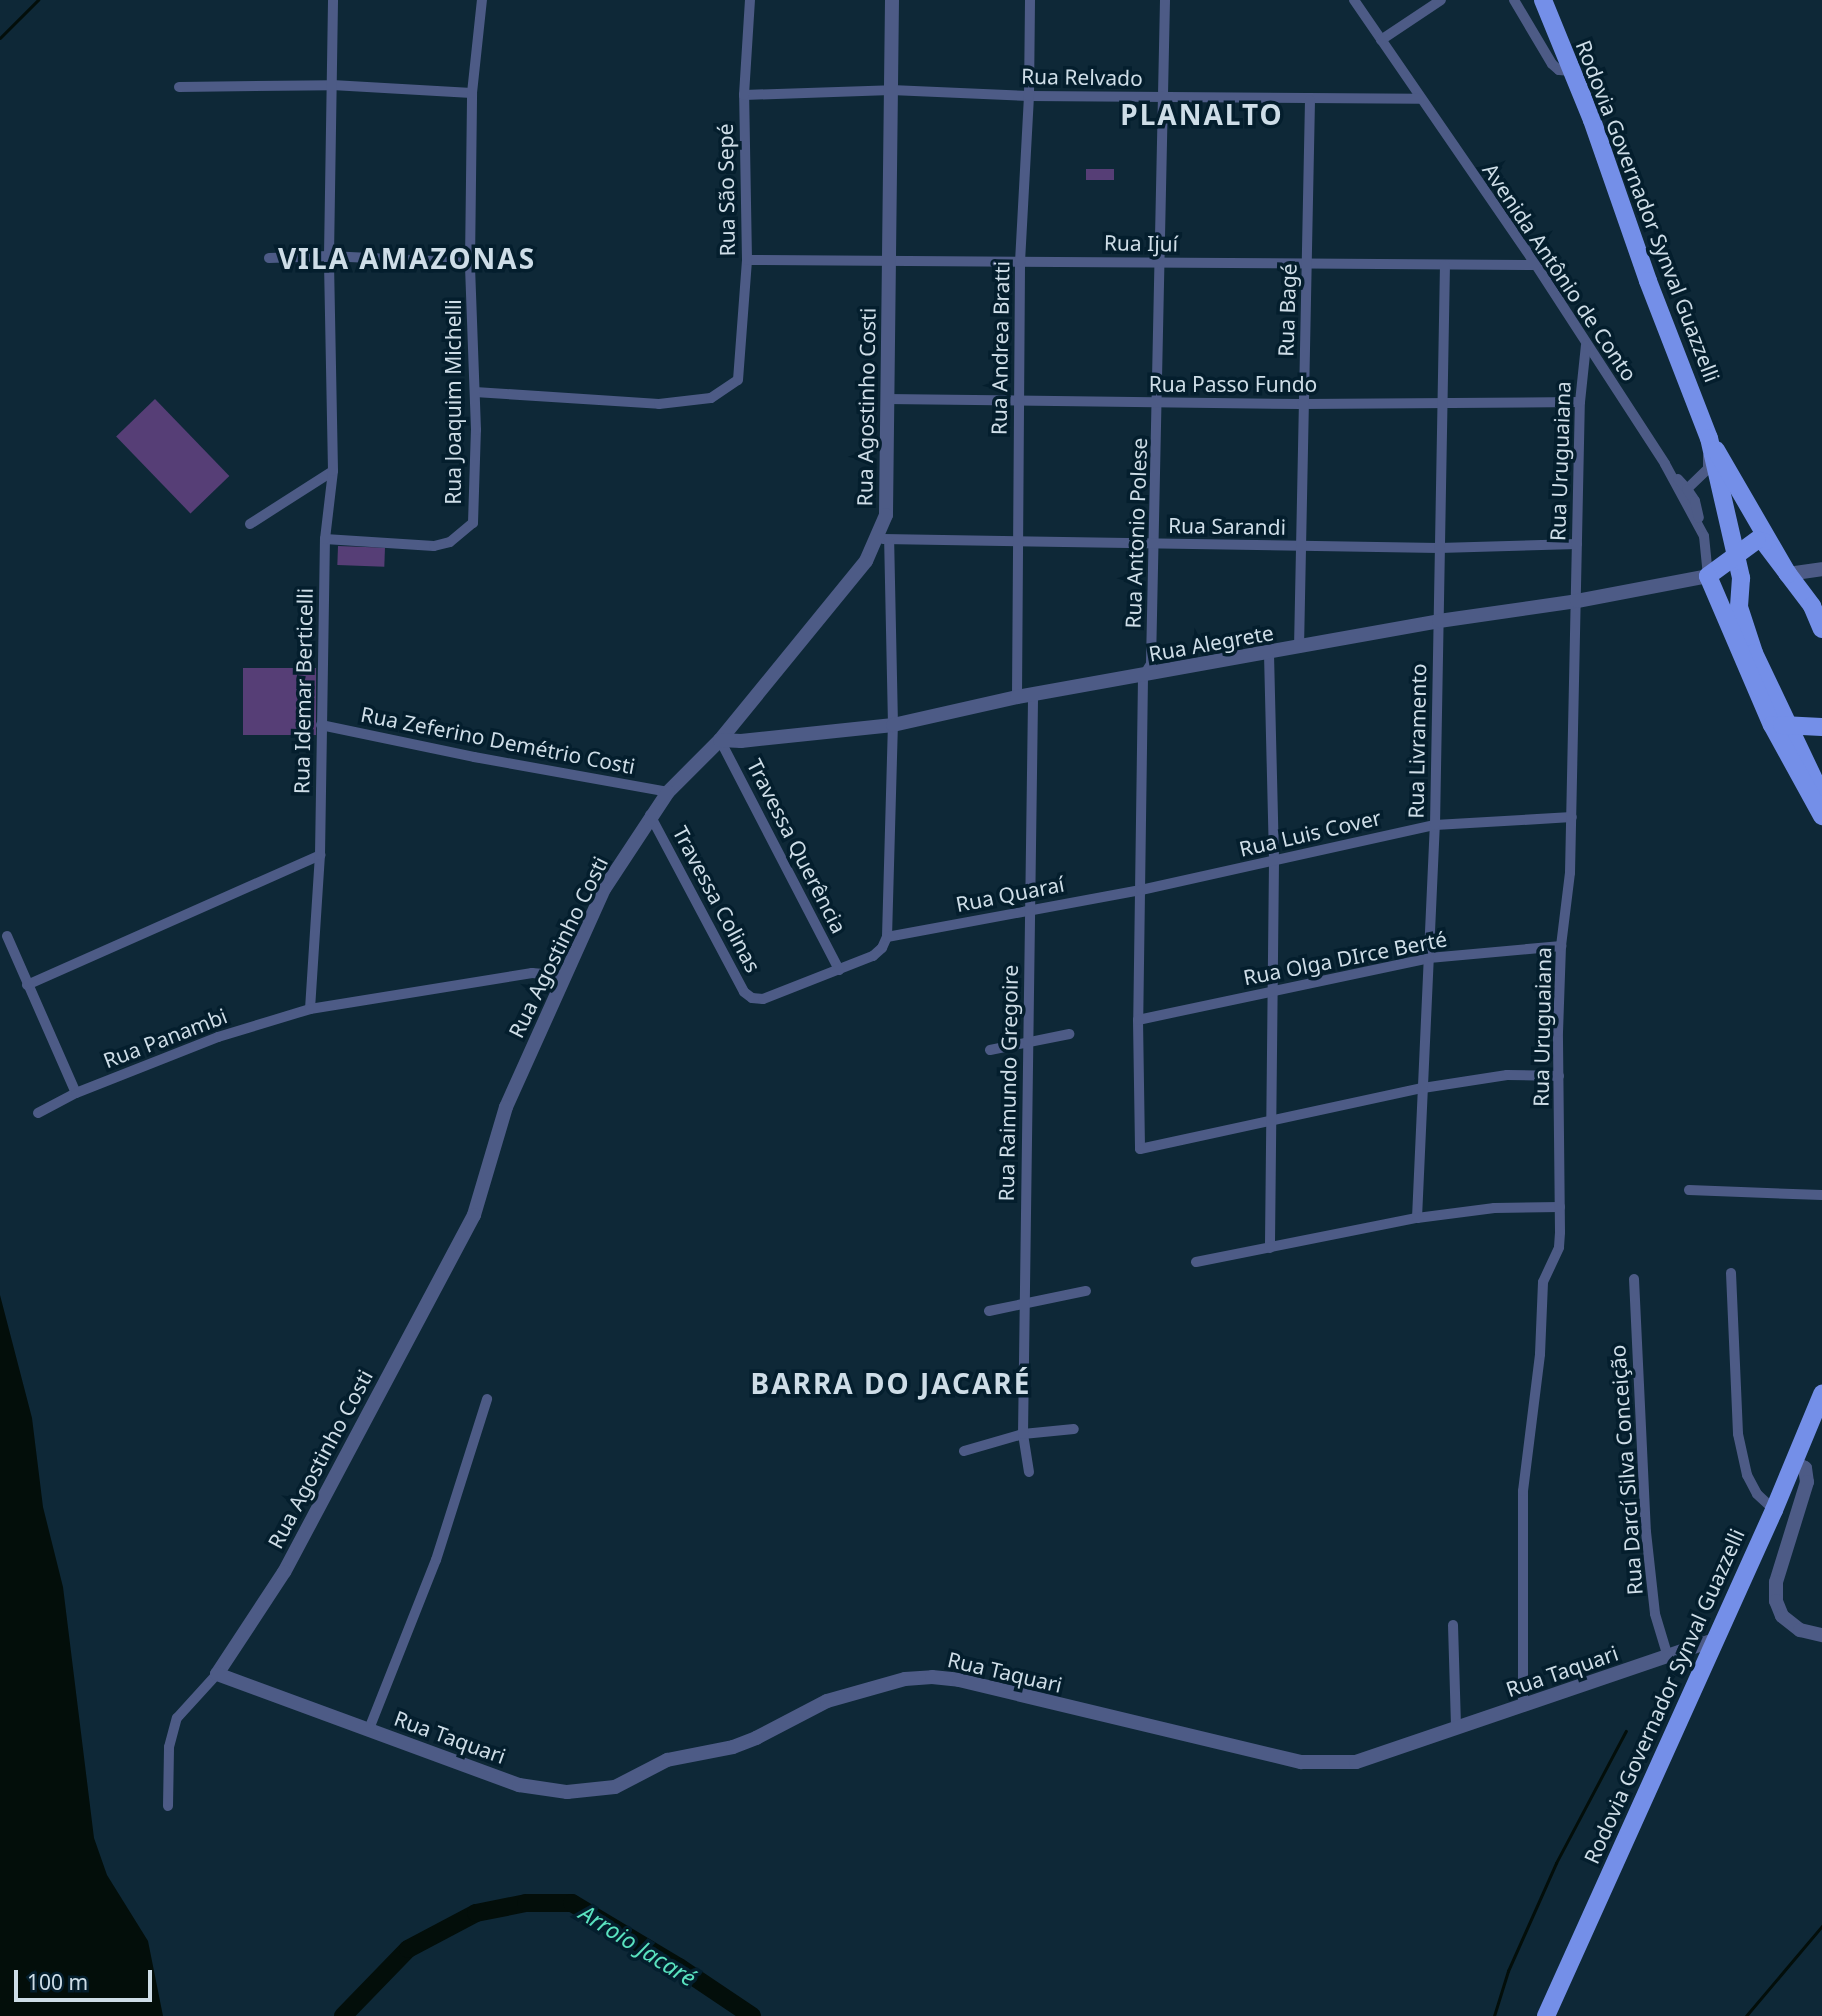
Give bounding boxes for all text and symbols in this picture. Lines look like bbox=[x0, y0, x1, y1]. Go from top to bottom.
street label: Rodovia Governador Synval Guazzelli bbox=[1571, 37, 1725, 385]
street label: Rua Relvado bbox=[1021, 63, 1143, 91]
district label: PLANALTO bbox=[1121, 97, 1283, 131]
street label: Rua São Sepé bbox=[712, 123, 740, 257]
street label: Avenida Antônio de Conto bbox=[1478, 158, 1642, 386]
street label: Rua Ijuí bbox=[1104, 230, 1178, 256]
district label: VILA AMAZONAS bbox=[280, 241, 534, 275]
street label: Rua Andrea Bratti bbox=[986, 261, 1014, 435]
street label: Rua Bagé bbox=[1273, 263, 1301, 357]
street label: Rua Joaquim Michelli bbox=[440, 299, 466, 505]
street label: Rua Agostinho Costi bbox=[852, 308, 880, 506]
street label: Rua Passo Fundo bbox=[1149, 371, 1317, 397]
street label: Rua Uruguaiana bbox=[1545, 381, 1575, 541]
street label: Rua Antonio Polese bbox=[1120, 437, 1152, 629]
street label: Rua Sarandi bbox=[1168, 512, 1286, 540]
street label: Rua Idemar Berticelli bbox=[289, 588, 317, 794]
street label: Rua Alegrete bbox=[1147, 620, 1275, 666]
street label: Rua Livramento bbox=[1403, 663, 1431, 819]
street label: Rua Zeferino Demétrio Costi bbox=[359, 701, 637, 779]
street label: Travessa Querência bbox=[742, 755, 852, 937]
street label: Rua Luis Cover bbox=[1237, 804, 1383, 862]
street label: Travessa Colinas bbox=[668, 821, 766, 977]
street label: Rua Agostinho Costi bbox=[503, 852, 613, 1042]
street label: Rua Quaraí bbox=[954, 871, 1066, 917]
street label: Rua Olga DIrce Berté bbox=[1241, 926, 1449, 990]
street label: Rua Uruguaiana bbox=[1528, 947, 1556, 1107]
street label: Rua Raimundo Gregoire bbox=[993, 964, 1023, 1202]
street label: Rua Panambi bbox=[100, 1003, 230, 1073]
street label: Rua Darcí Silva Conceição bbox=[1605, 1344, 1647, 1596]
street label: Rua Agostinho Costi bbox=[262, 1365, 378, 1553]
district label: BARRA DO JACARÉ bbox=[752, 1366, 1030, 1400]
street label: Rodovia Governador Synval Guazzelli bbox=[1578, 1525, 1750, 1867]
street label: Rua Taquari bbox=[1503, 1640, 1621, 1702]
street label: Rua Taquari bbox=[945, 1647, 1065, 1697]
street label: Rua Taquari bbox=[391, 1705, 509, 1769]
water label: Arroio Jacaré bbox=[575, 1898, 701, 1992]
scale bar bbox=[18, 1956, 156, 2000]
text: 100 m bbox=[27, 1968, 88, 1996]

